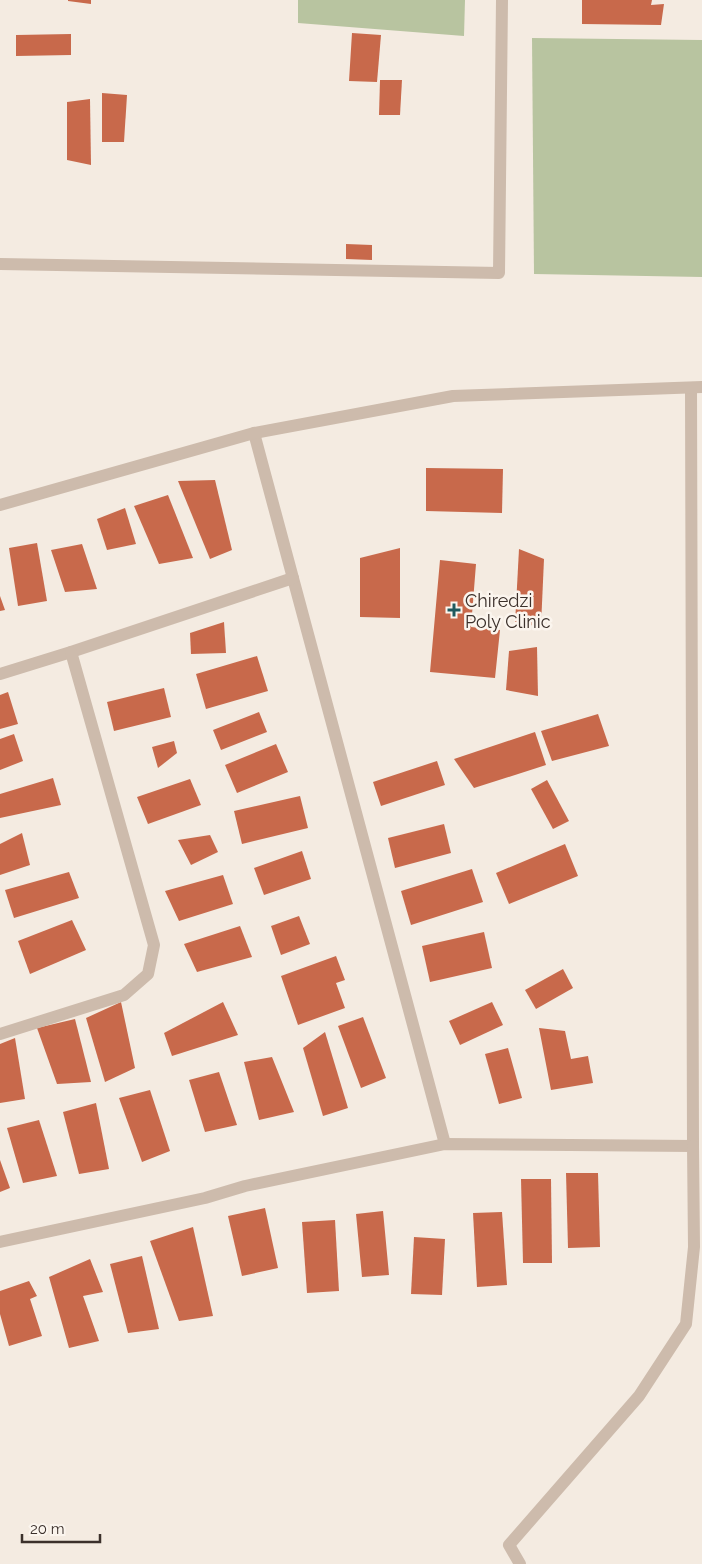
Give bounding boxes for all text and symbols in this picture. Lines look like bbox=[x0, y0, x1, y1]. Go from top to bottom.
place label: Chiredzi Poly Clinic bbox=[465, 590, 551, 632]
marker: Chiredzi Poly Clinic bbox=[447, 603, 461, 617]
scale bar bbox=[22, 1512, 100, 1544]
text: 20 m bbox=[30, 1520, 65, 1538]

